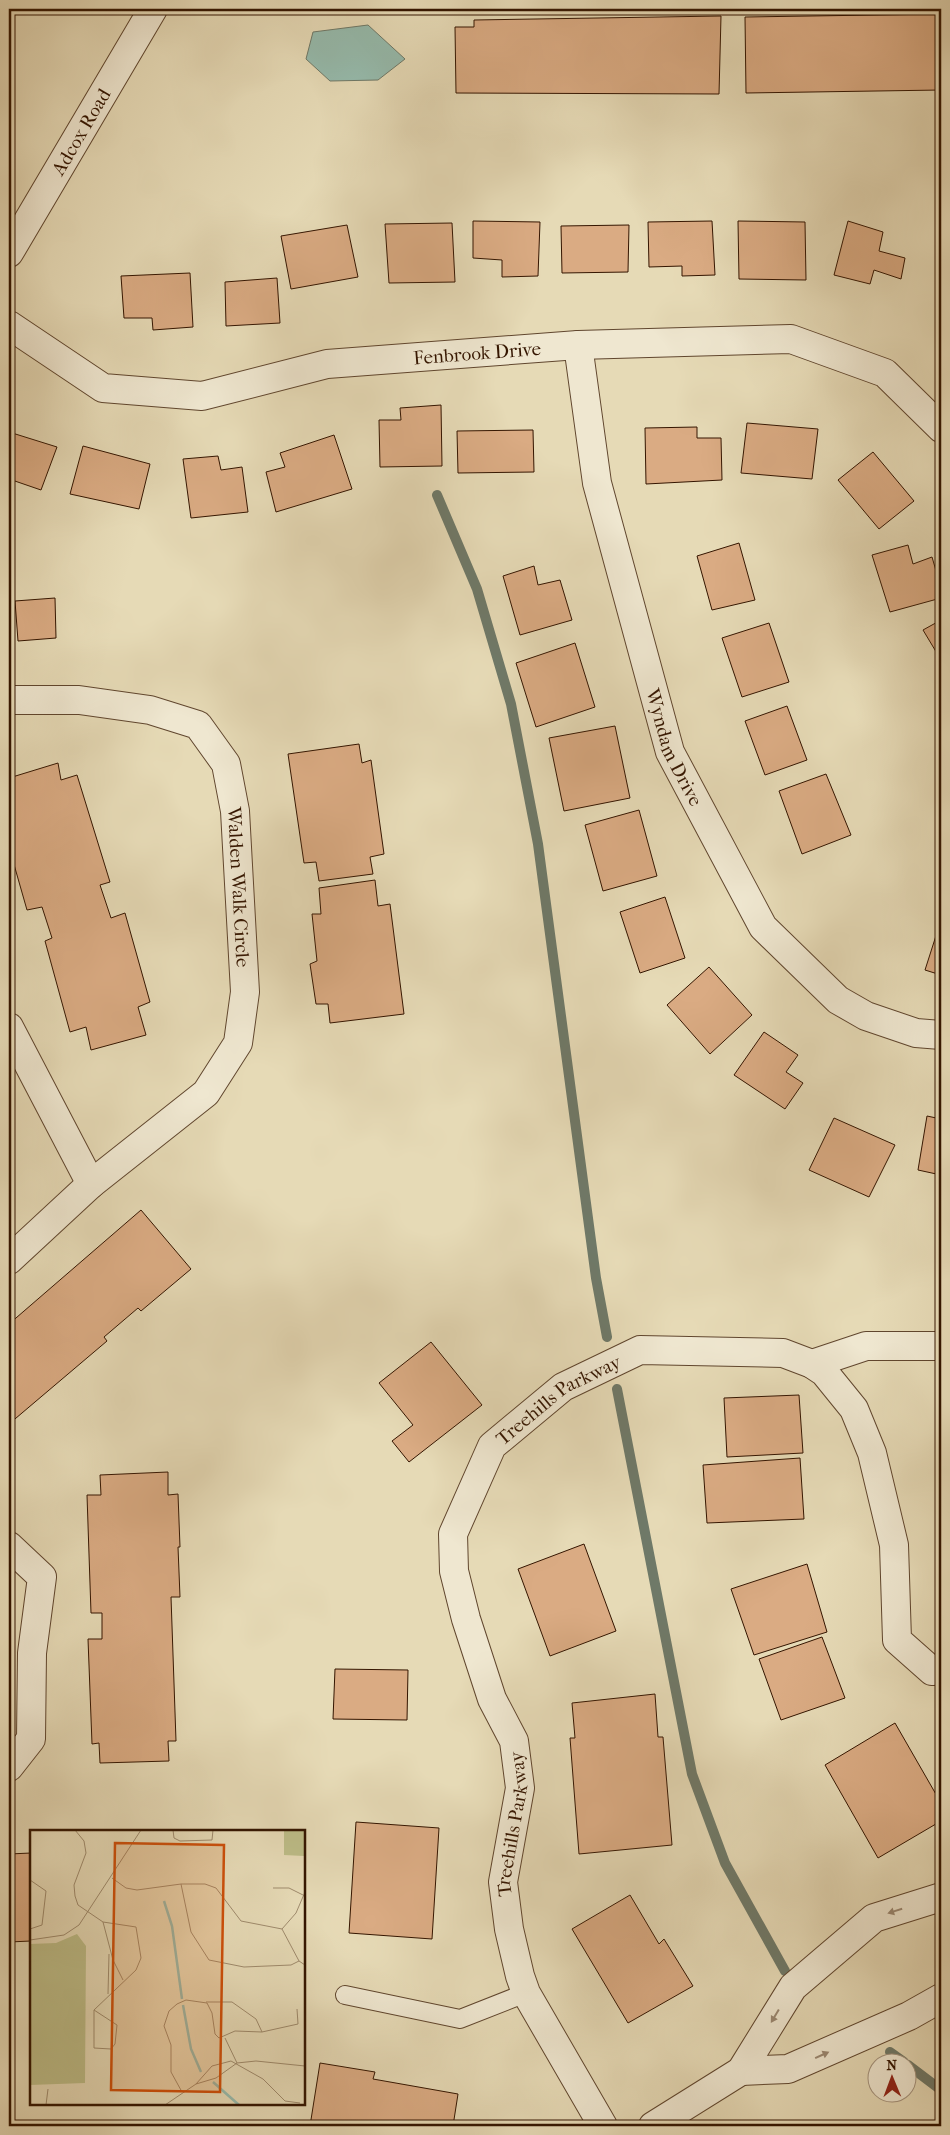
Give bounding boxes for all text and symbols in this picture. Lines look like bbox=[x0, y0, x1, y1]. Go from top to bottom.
street label: Adcox Road bbox=[47, 84, 116, 180]
street label: Fenbrook Drive bbox=[413, 338, 542, 369]
street label: Wyndam Drive bbox=[641, 685, 707, 810]
street label: Walden Walk Circle bbox=[223, 805, 254, 968]
street label: Treehills Parkway bbox=[492, 1351, 625, 1450]
street label: Treehills Parkway bbox=[493, 1750, 533, 1898]
inset map bbox=[30, 1830, 305, 2105]
one-way arrow bbox=[887, 1908, 902, 1916]
one-way arrow bbox=[770, 2009, 779, 2022]
one-way arrow bbox=[815, 2050, 829, 2058]
north arrow bbox=[868, 2052, 918, 2102]
text: N bbox=[886, 2057, 898, 2074]

